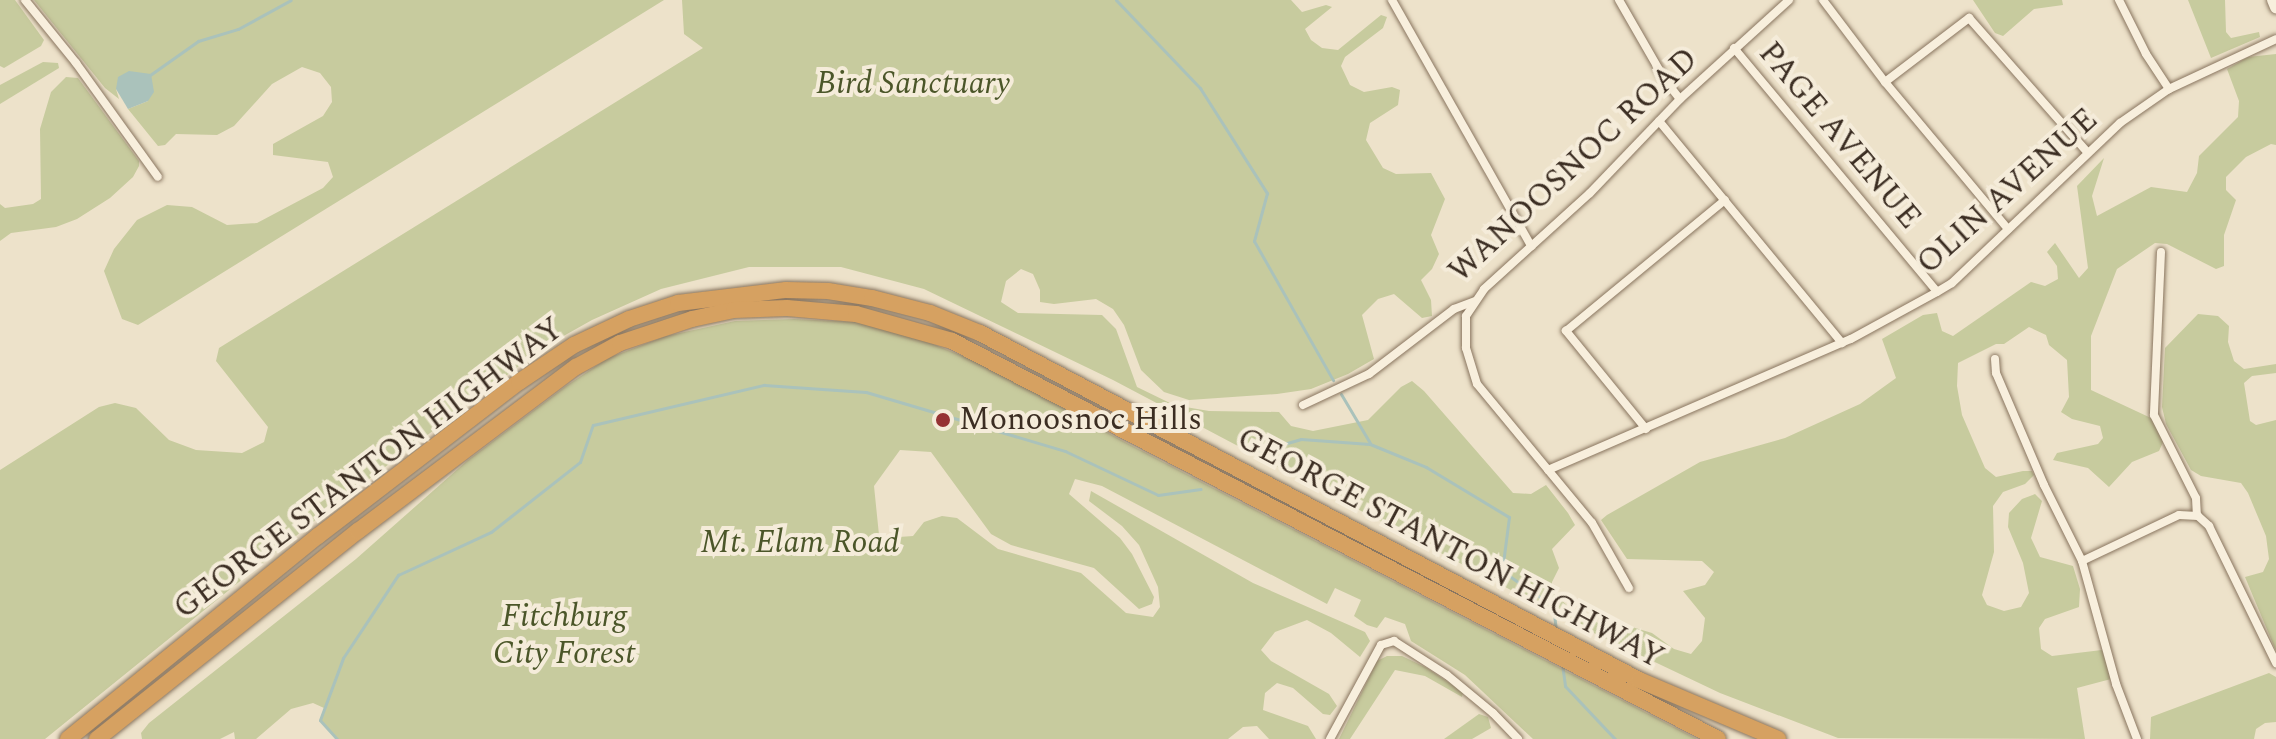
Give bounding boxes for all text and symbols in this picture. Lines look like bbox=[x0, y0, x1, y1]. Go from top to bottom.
street label: PAGE AVENUE bbox=[1750, 35, 1928, 237]
street label: WANOOSNOC ROAD bbox=[1442, 41, 1706, 291]
park label: Bird Sanctuary bbox=[816, 65, 1010, 103]
street label: OLIN AVENUE bbox=[1910, 101, 2106, 283]
street label: GEORGE STANTON HIGHWAY bbox=[167, 310, 571, 628]
place label: Monoosnoc Hills bbox=[959, 401, 1202, 439]
marker: Monoosnoc Hills bbox=[934, 411, 952, 429]
street label: GEORGE STANTON HIGHWAY bbox=[1230, 420, 1670, 678]
park label: Mt. Elam Road bbox=[700, 524, 900, 562]
park label: Fitchburg City Forest bbox=[493, 599, 635, 674]

